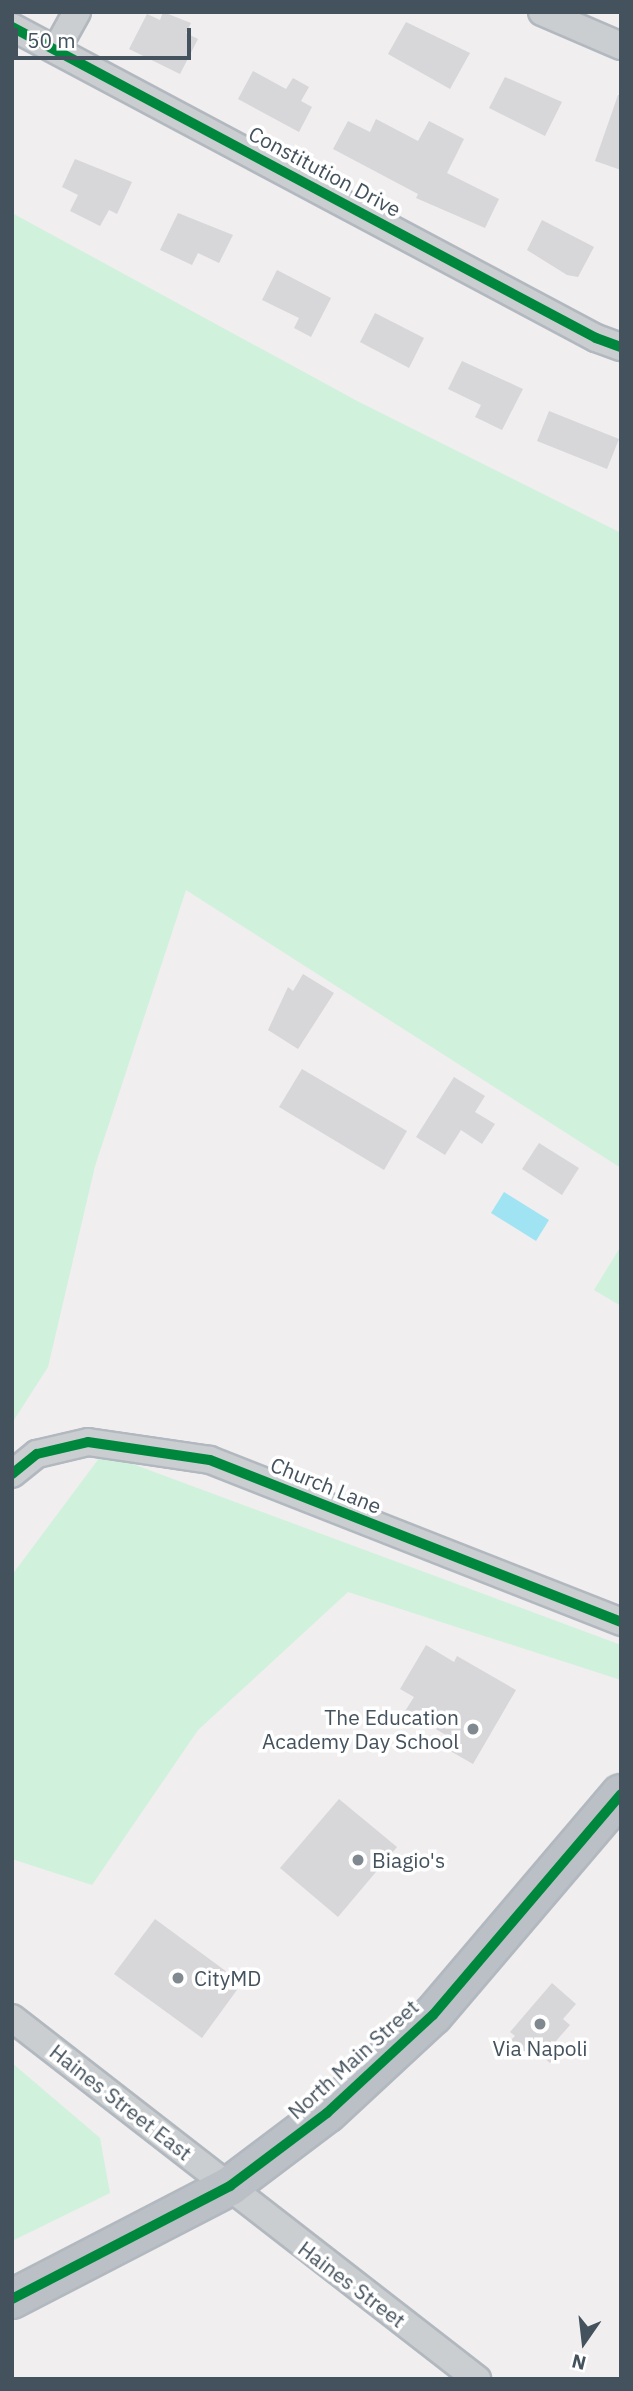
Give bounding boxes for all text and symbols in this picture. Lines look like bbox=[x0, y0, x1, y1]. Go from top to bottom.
scale bar bbox=[18, 14, 194, 58]
text: 50 m bbox=[27, 26, 76, 54]
street label: Constitution Drive bbox=[245, 120, 405, 222]
street label: Church Lane bbox=[267, 1451, 385, 1519]
place label: The Education Academy Day School bbox=[262, 1704, 459, 1754]
marker: The Education Academy Day School bbox=[465, 1721, 481, 1737]
place label: Biagio's bbox=[372, 1847, 445, 1873]
marker: Biagio's bbox=[350, 1852, 366, 1868]
place label: CityMD bbox=[194, 1965, 261, 1991]
marker: CityMD bbox=[168, 1968, 188, 1988]
street label: North Main Street bbox=[283, 1994, 423, 2124]
marker: Via Napoli bbox=[532, 2016, 548, 2032]
place label: Via Napoli bbox=[492, 2035, 588, 2061]
street label: Haines Street East bbox=[45, 2039, 197, 2165]
street label: Haines Street bbox=[293, 2236, 411, 2332]
north arrow bbox=[549, 2307, 619, 2377]
text: N bbox=[569, 2349, 589, 2376]

